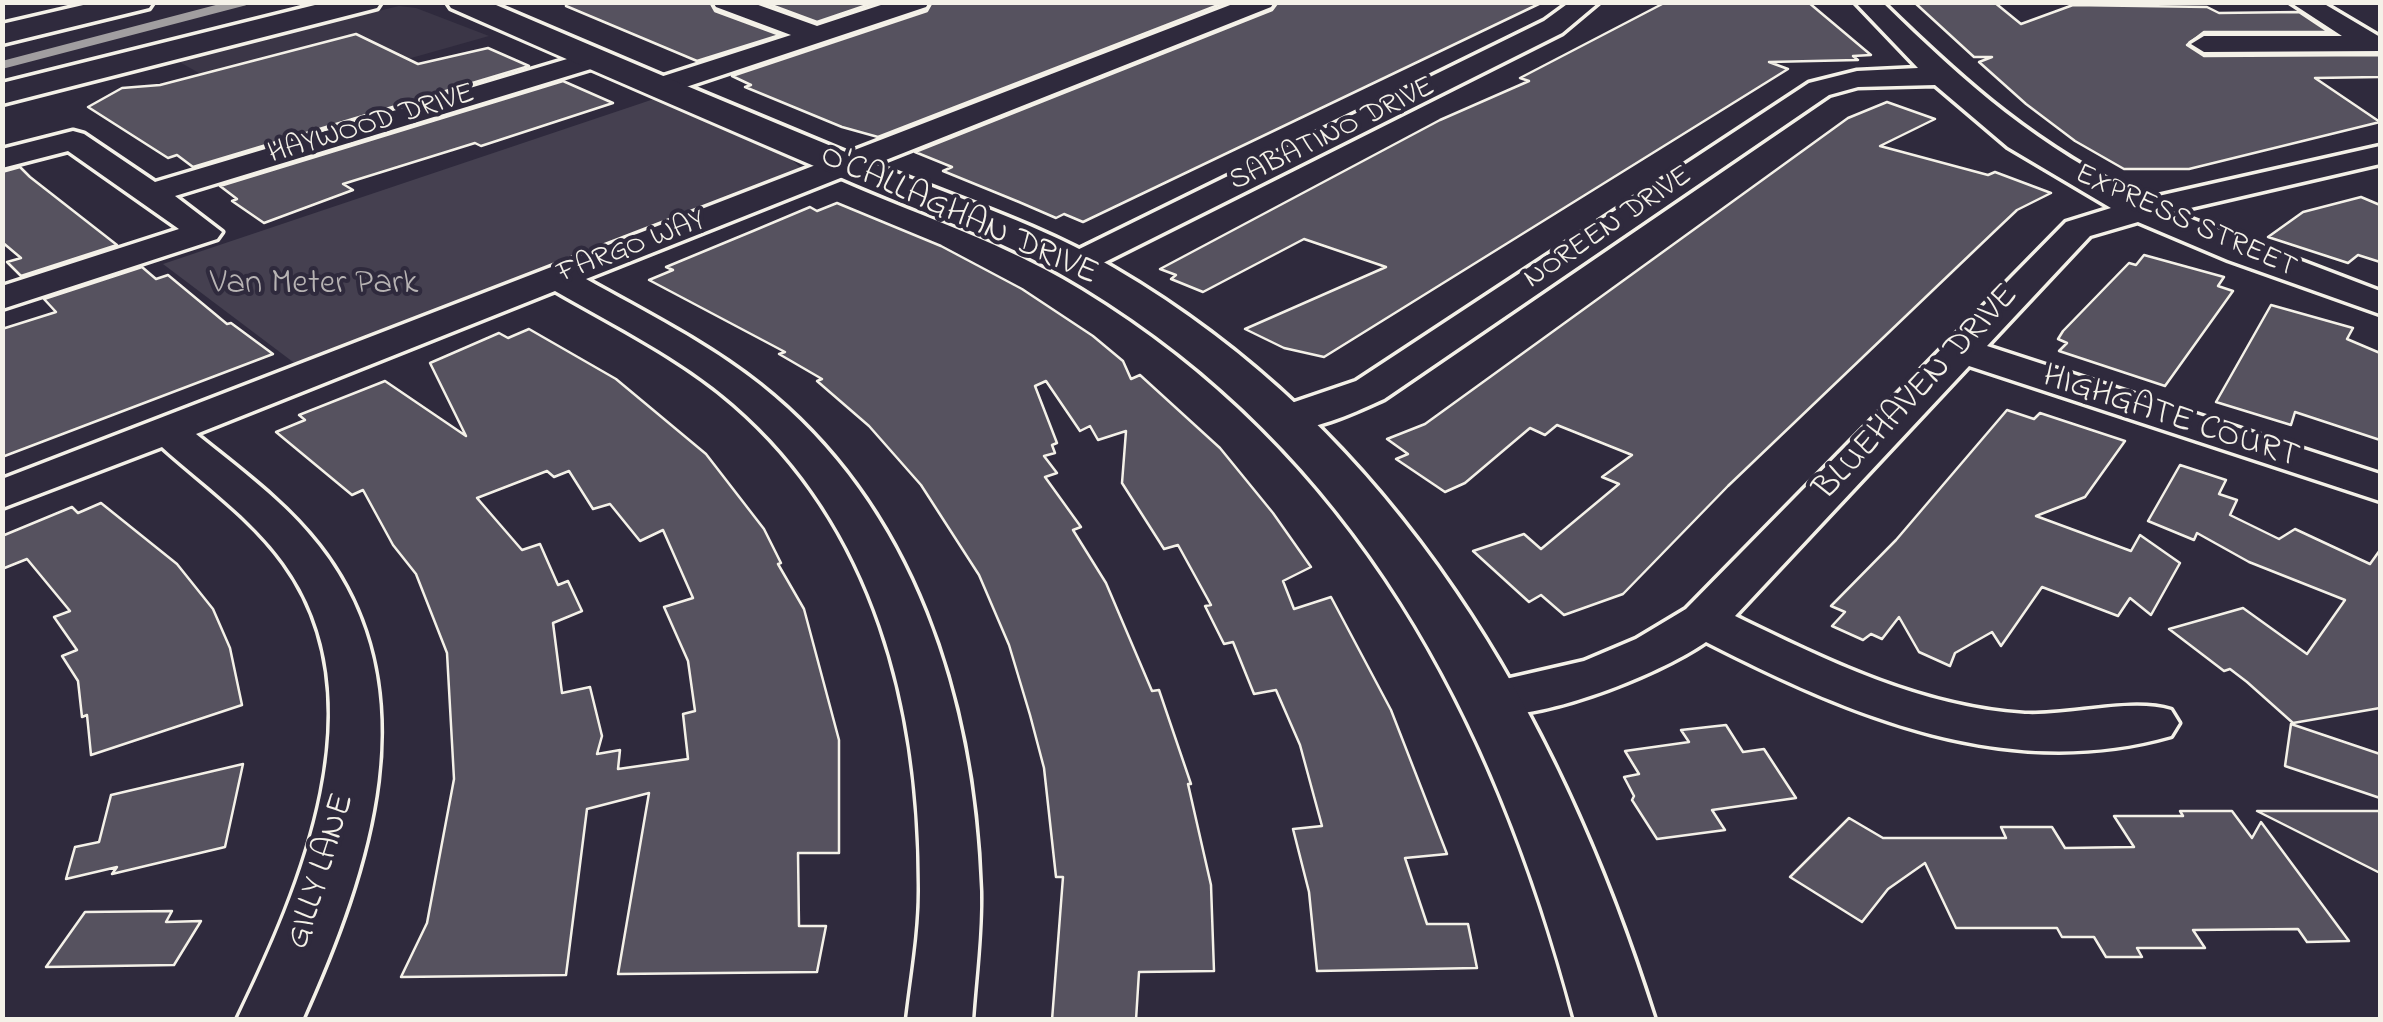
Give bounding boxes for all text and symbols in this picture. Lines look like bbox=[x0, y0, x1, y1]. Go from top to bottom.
street label: SABATINO DRIVE bbox=[1224, 71, 1442, 201]
street label: HAYWOOD DRIVE bbox=[265, 78, 479, 174]
street label: O'CALLAGHAN DRIVE bbox=[812, 137, 1104, 297]
street label: EXPRESS STREET bbox=[2069, 158, 2301, 288]
street label: NOREEN DRIVE bbox=[1518, 160, 1700, 298]
street label: FARGO WAY bbox=[553, 204, 711, 294]
park label: Van Meter Park bbox=[210, 265, 418, 307]
street label: BLUEHAVEN DRIVE bbox=[1807, 277, 2029, 511]
street label: HIGHGATE COURT bbox=[2037, 358, 2303, 480]
street label: GILLY LANE bbox=[279, 789, 367, 955]

